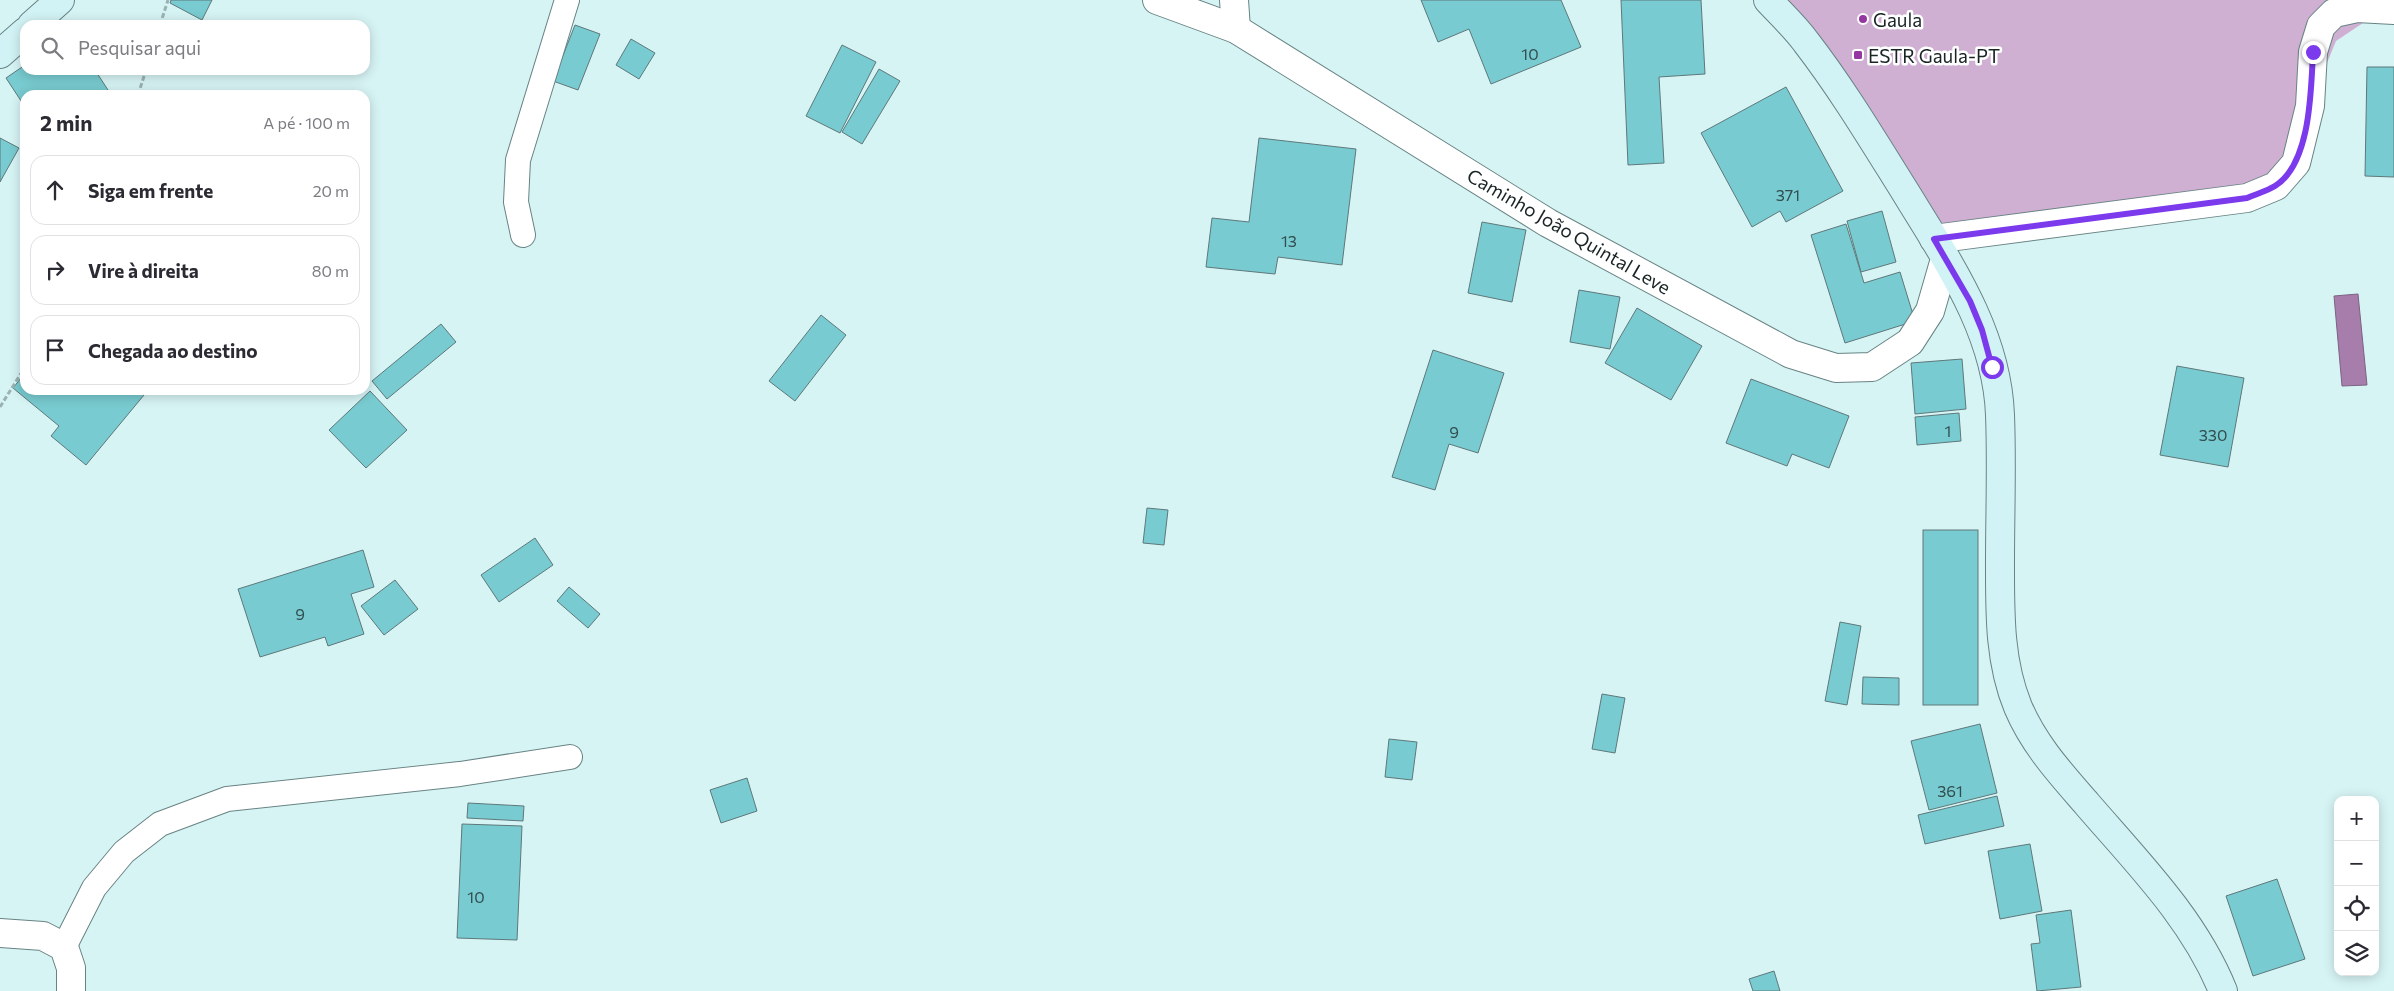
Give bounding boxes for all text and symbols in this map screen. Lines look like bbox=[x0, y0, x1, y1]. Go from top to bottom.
place label: Gaula bbox=[1873, 8, 1922, 31]
marker: Gaula bbox=[1857, 13, 1869, 25]
search box bbox=[20, 20, 370, 75]
icon: search bbox=[38, 34, 66, 62]
text: Pesquisar aqui bbox=[78, 36, 201, 59]
route end bbox=[2302, 41, 2325, 64]
house number: 10 bbox=[1521, 44, 1539, 63]
place label: ESTR Gaula-PT bbox=[1868, 44, 2000, 67]
marker: ESTR Gaula-PT bbox=[1852, 49, 1864, 61]
text: 2 min bbox=[40, 110, 92, 135]
text: A pé · 100 m bbox=[263, 113, 350, 132]
street label: Caminho João Quintal Leve bbox=[1463, 163, 1675, 299]
icon: ahead bbox=[41, 176, 69, 204]
text: Siga em frente bbox=[88, 179, 213, 202]
text: 20 m bbox=[313, 181, 349, 200]
house number: 371 bbox=[1776, 185, 1800, 204]
house number: 13 bbox=[1281, 231, 1297, 250]
icon: right bbox=[41, 256, 69, 284]
text: Vire à direita bbox=[88, 259, 199, 282]
text: 80 m bbox=[312, 261, 349, 280]
icon: arrive bbox=[41, 336, 69, 364]
text: Chegada ao destino bbox=[88, 339, 258, 362]
route start bbox=[1981, 356, 2004, 379]
house number: 1 bbox=[1945, 421, 1951, 440]
house number: 9 bbox=[1449, 422, 1459, 441]
house number: 330 bbox=[2199, 425, 2227, 444]
house number: 9 bbox=[295, 604, 305, 623]
house number: 361 bbox=[1937, 781, 1963, 800]
map controls bbox=[2334, 796, 2379, 976]
button: + bbox=[2334, 796, 2379, 841]
button: − bbox=[2334, 841, 2379, 886]
button: locate bbox=[2334, 886, 2379, 931]
house number: 10 bbox=[467, 887, 485, 906]
button: layers bbox=[2334, 931, 2379, 976]

